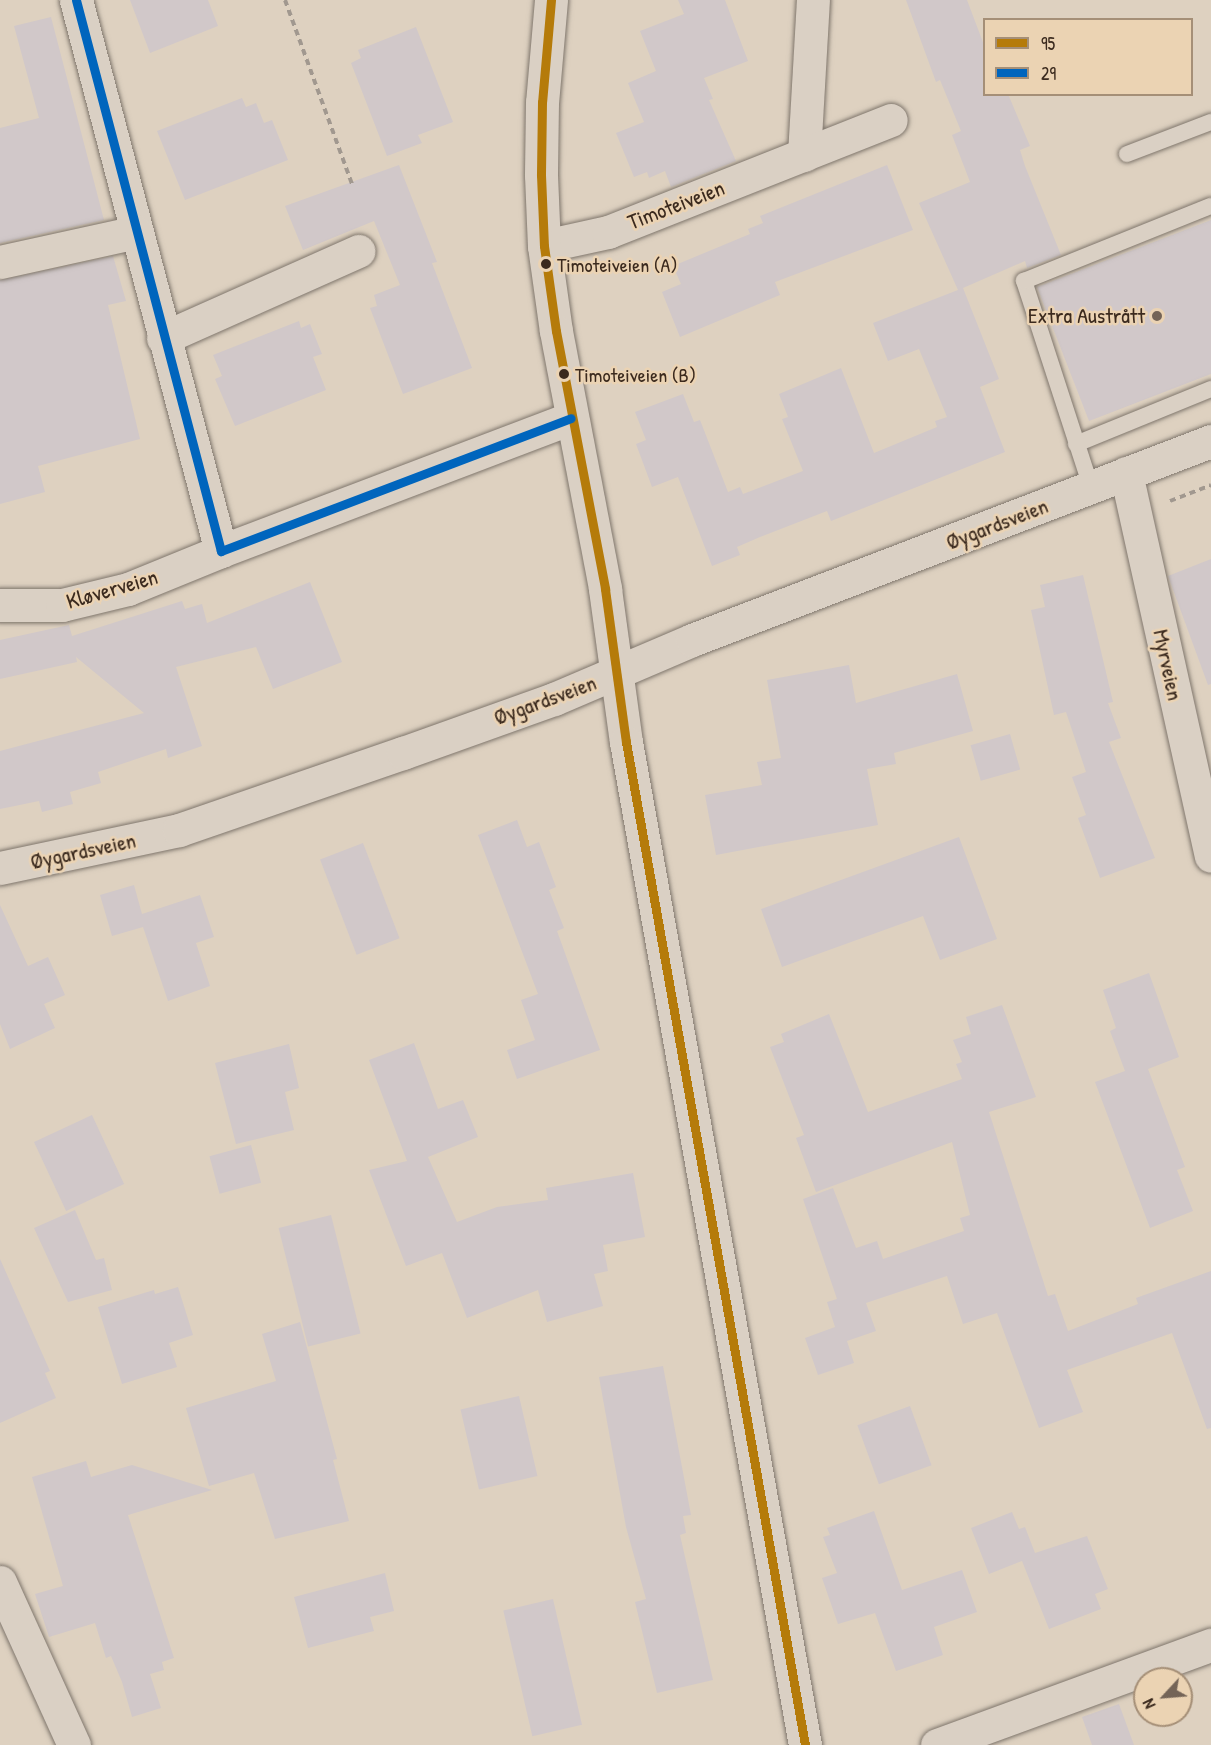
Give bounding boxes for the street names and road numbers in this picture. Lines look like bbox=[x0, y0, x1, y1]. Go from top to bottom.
street label: Timoteiveien bbox=[624, 174, 728, 236]
street label: Øygardsveien bbox=[942, 493, 1052, 555]
street label: Kløverveien bbox=[63, 563, 161, 615]
street label: Myrveien bbox=[1148, 627, 1188, 703]
street label: Øygardsveien bbox=[490, 669, 600, 731]
street label: Øygardsveien bbox=[28, 827, 138, 875]

